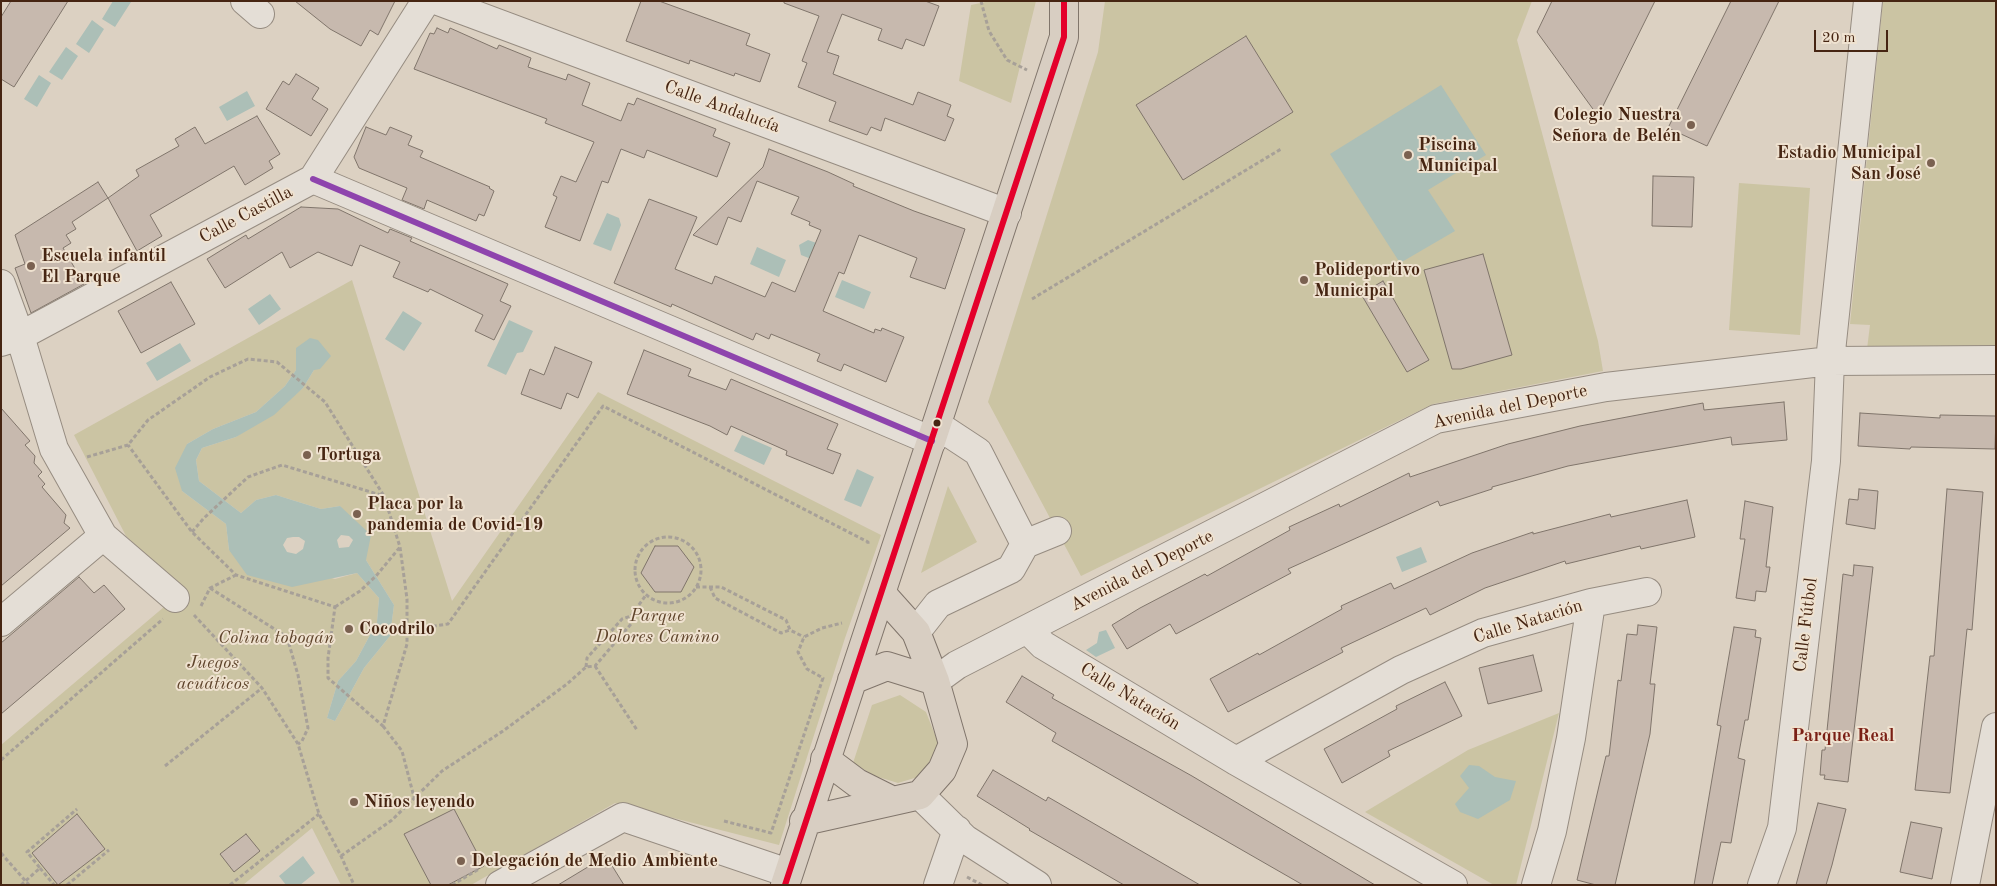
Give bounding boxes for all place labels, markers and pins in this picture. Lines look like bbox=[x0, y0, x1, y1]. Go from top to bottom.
place label: Colegio Nuestra Señora de Belén bbox=[1552, 104, 1681, 146]
marker: Colegio Nuestra Señora de Belén bbox=[1685, 119, 1697, 131]
place label: Piscina Municipal bbox=[1418, 134, 1497, 176]
place label: Estadio Municipal San José bbox=[1777, 142, 1921, 184]
marker: Piscina Municipal bbox=[1402, 149, 1414, 161]
marker: Estadio Municipal San José bbox=[1925, 157, 1937, 169]
place label: Escuela infantil El Parque bbox=[41, 245, 166, 288]
place label: Polideportivo Municipal bbox=[1314, 259, 1420, 302]
marker: Escuela infantil El Parque bbox=[25, 260, 37, 272]
marker: Polideportivo Municipal bbox=[1298, 274, 1310, 286]
unlabelled marker bbox=[932, 418, 942, 428]
place label: Tortuga bbox=[317, 444, 381, 466]
marker: Tortuga bbox=[301, 449, 313, 461]
place label: Placa por la pandemia de Covid-19 bbox=[367, 493, 543, 536]
marker: Placa por la pandemia de Covid-19 bbox=[351, 508, 363, 520]
place label: Cocodrilo bbox=[359, 618, 435, 640]
marker: Cocodrilo bbox=[343, 623, 355, 635]
place label: Niños leyendo bbox=[364, 791, 475, 813]
marker: Niños leyendo bbox=[348, 796, 360, 808]
place label: Delegación de Medio Ambiente bbox=[471, 850, 718, 872]
marker: Delegación de Medio Ambiente bbox=[455, 855, 467, 867]

